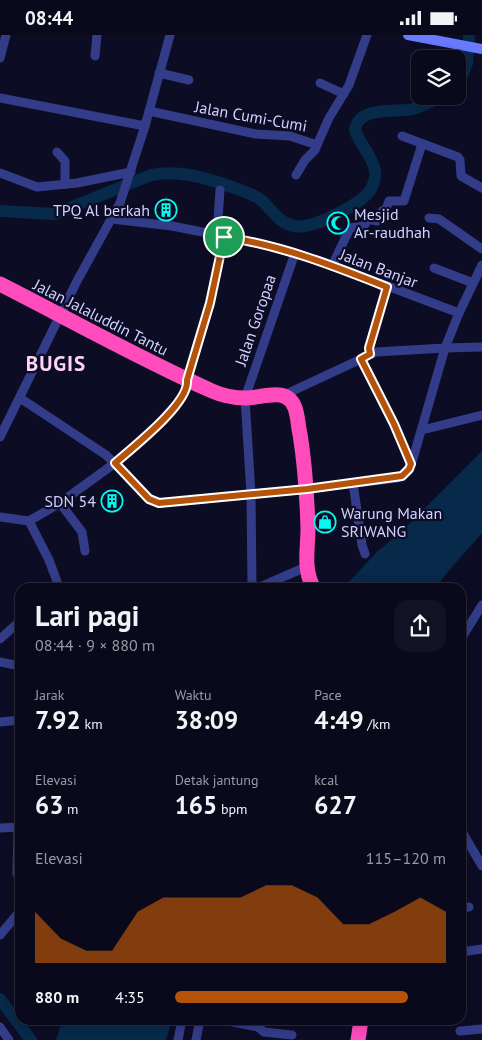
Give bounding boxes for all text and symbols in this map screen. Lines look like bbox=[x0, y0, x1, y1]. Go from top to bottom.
text: 08:44 bbox=[25, 6, 73, 30]
map controls bbox=[411, 50, 466, 105]
button: layers bbox=[411, 50, 466, 105]
street label: Jalan Cumi-Cumi bbox=[192, 96, 309, 136]
building icon: TPQ Al berkah bbox=[154, 198, 178, 222]
place label: TPQ Al berkah bbox=[53, 200, 150, 220]
place label: Mesjid Ar-raudhah bbox=[354, 204, 431, 242]
mosque icon: Mesjid Ar-raudhah bbox=[326, 211, 350, 235]
pin bbox=[203, 216, 245, 258]
icon: arrive bbox=[210, 223, 238, 251]
street label: Jalan Banjar bbox=[336, 244, 421, 292]
street label: Jalan Goropaa bbox=[230, 272, 280, 369]
street label: Jalan Jalaluddin Tantu bbox=[29, 274, 172, 360]
district label: BUGIS bbox=[26, 350, 86, 377]
building icon: SDN 54 bbox=[100, 489, 124, 513]
place label: SDN 54 bbox=[45, 491, 96, 511]
place label: Warung Makan SRIWANG bbox=[341, 503, 442, 541]
shop icon: Warung Makan SRIWANG bbox=[313, 510, 337, 534]
text: Lari pagi bbox=[35, 597, 139, 634]
button: share bbox=[394, 600, 446, 652]
text: 08:44 · 9 × 880 m bbox=[35, 635, 155, 655]
text: Jarak bbox=[35, 686, 64, 704]
text: Waktu bbox=[175, 686, 212, 704]
text: Pace bbox=[314, 686, 342, 704]
text: 7.92 bbox=[35, 704, 81, 736]
text: 38:09 bbox=[175, 704, 238, 736]
text: 4:49 bbox=[314, 704, 364, 736]
text: km bbox=[81, 715, 103, 733]
text: /km bbox=[364, 715, 390, 733]
text: Elevasi bbox=[35, 771, 77, 789]
text: Detak jantung bbox=[175, 771, 258, 789]
text: kcal bbox=[314, 771, 338, 789]
text: 63 bbox=[35, 789, 63, 821]
text: 165 bbox=[175, 789, 217, 821]
text: 627 bbox=[314, 789, 357, 821]
text: m bbox=[63, 800, 78, 818]
text: bpm bbox=[217, 800, 247, 818]
text: Elevasi bbox=[35, 848, 83, 868]
text: 115–120 m bbox=[366, 848, 446, 868]
text: 880 m bbox=[35, 987, 79, 1007]
text: 4:35 bbox=[115, 987, 145, 1007]

